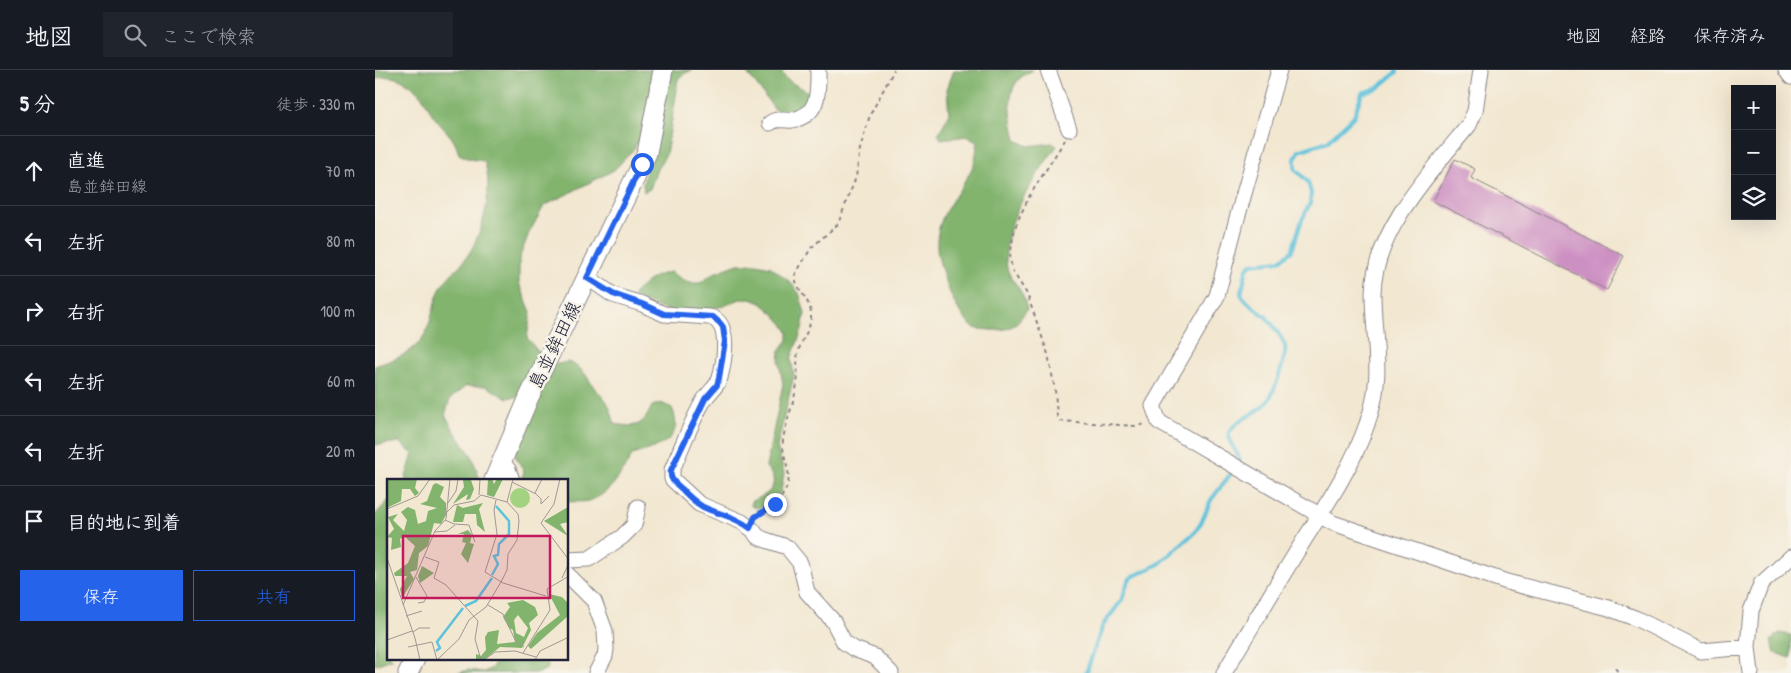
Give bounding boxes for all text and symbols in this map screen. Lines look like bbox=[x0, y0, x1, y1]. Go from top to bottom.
search box bbox=[103, 12, 453, 57]
text: 地図 bbox=[25, 20, 73, 52]
icon: search bbox=[121, 21, 149, 49]
text: ここで検索 bbox=[161, 23, 256, 49]
text: 地図 bbox=[1566, 23, 1602, 48]
text: 経路 bbox=[1630, 23, 1666, 48]
text: 保存済み bbox=[1694, 23, 1766, 48]
map controls bbox=[1731, 85, 1776, 220]
button: + bbox=[1731, 85, 1776, 130]
text: 5 分 bbox=[20, 89, 55, 118]
text: 徒歩 · 330 m bbox=[276, 93, 355, 115]
button: − bbox=[1731, 130, 1776, 175]
text: 直進 bbox=[67, 147, 105, 173]
route start bbox=[631, 153, 654, 176]
icon: ahead bbox=[20, 157, 48, 185]
text: 70 m bbox=[325, 160, 355, 182]
text: 島並鉾田線 bbox=[67, 175, 147, 197]
button: layers bbox=[1731, 175, 1776, 220]
icon: left bbox=[20, 227, 48, 255]
text: 左折 bbox=[67, 229, 105, 255]
text: 80 m bbox=[326, 230, 355, 252]
icon: right bbox=[20, 297, 48, 325]
street label: 島並鉾田線 bbox=[521, 297, 587, 393]
text: 右折 bbox=[67, 299, 105, 325]
text: 100 m bbox=[320, 300, 355, 322]
icon: left bbox=[20, 367, 48, 395]
text: 左折 bbox=[67, 369, 105, 395]
text: 60 m bbox=[327, 370, 355, 392]
icon: left bbox=[20, 437, 48, 465]
text: 左折 bbox=[67, 439, 105, 465]
text: 20 m bbox=[326, 440, 355, 462]
inset map bbox=[387, 479, 569, 660]
route end bbox=[764, 493, 787, 516]
icon: arrive bbox=[20, 507, 48, 535]
text: 目的地に到着 bbox=[67, 509, 181, 535]
button: 保存 bbox=[20, 570, 183, 621]
button: 共有 bbox=[193, 570, 355, 621]

